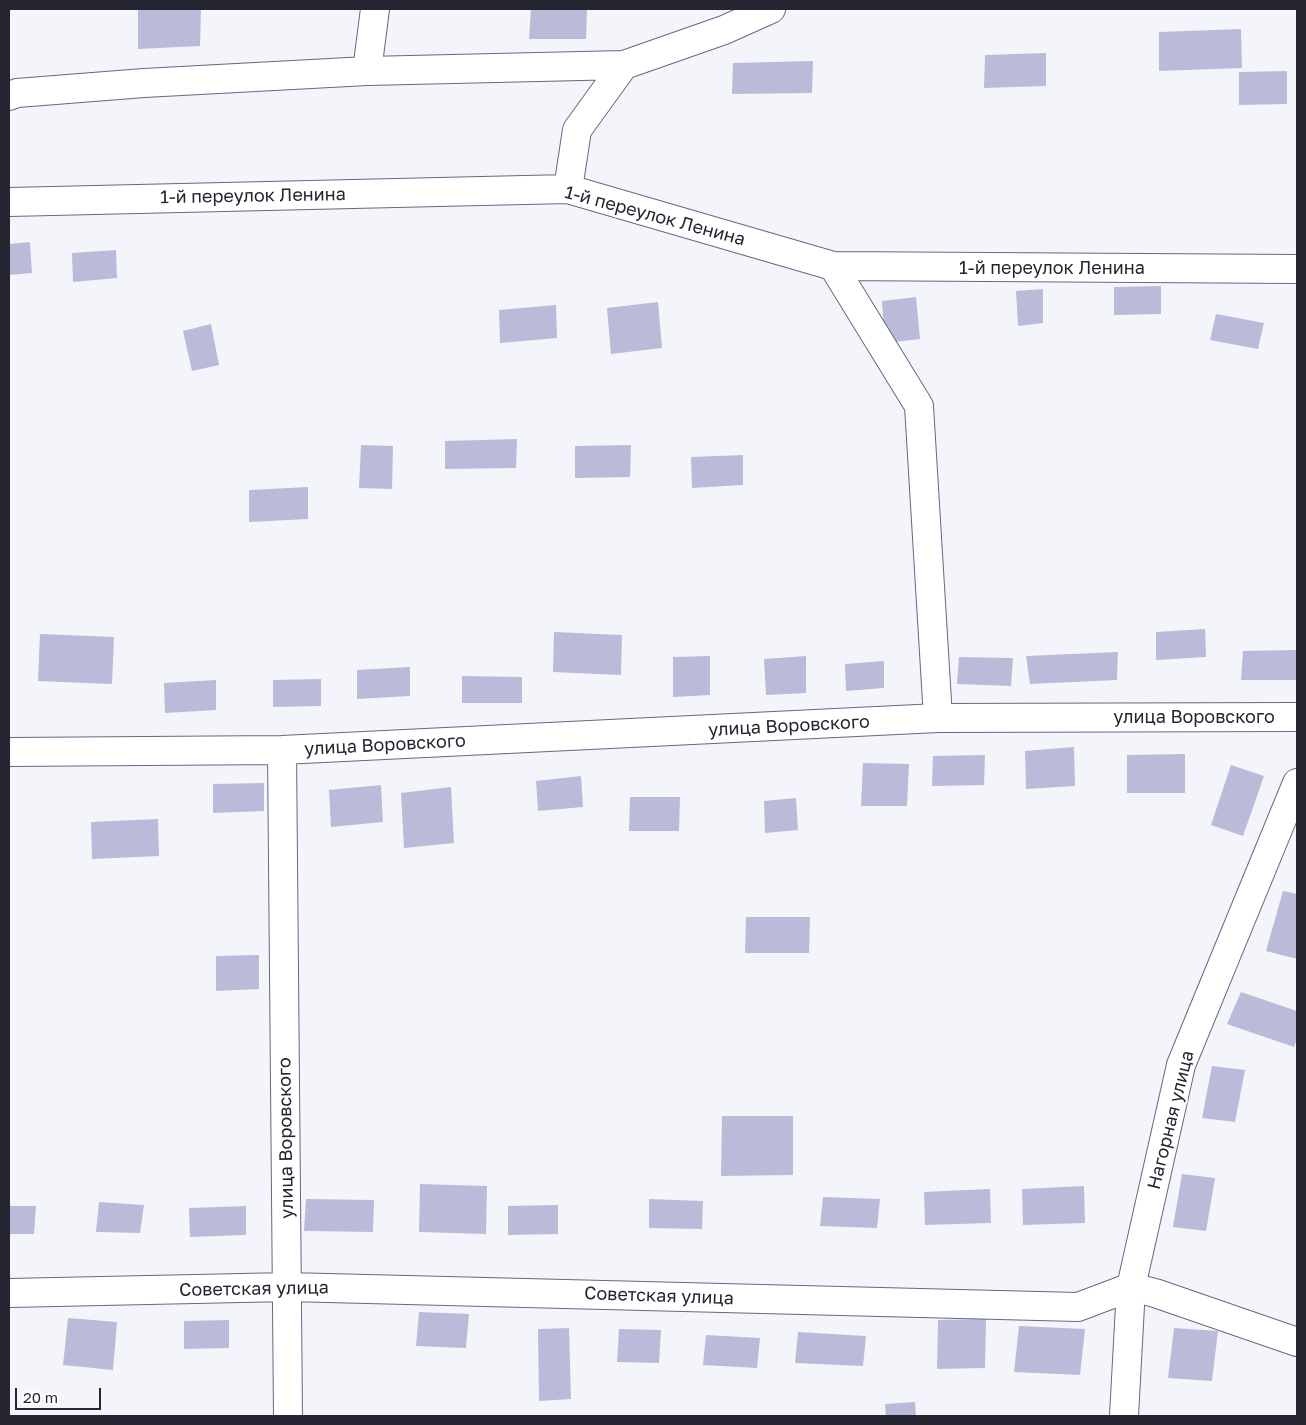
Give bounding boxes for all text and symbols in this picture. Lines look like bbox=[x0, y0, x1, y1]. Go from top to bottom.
street label: 1-й переулок Ленина bbox=[562, 182, 748, 250]
street label: 1-й переулок Ленина bbox=[160, 184, 346, 208]
street label: 1-й переулок Ленина bbox=[959, 257, 1145, 279]
street label: улица Воровского bbox=[1113, 706, 1275, 728]
street label: улица Воровского bbox=[708, 711, 870, 741]
street label: улица Воровского bbox=[304, 730, 466, 760]
street label: Нагорная улица bbox=[1143, 1048, 1199, 1192]
street label: улица Воровского bbox=[274, 1057, 298, 1219]
street label: Советская улица bbox=[179, 1277, 329, 1301]
street label: Советская улица bbox=[584, 1283, 734, 1309]
scale bar bbox=[18, 1378, 104, 1410]
text: 20 m bbox=[23, 1388, 58, 1406]

